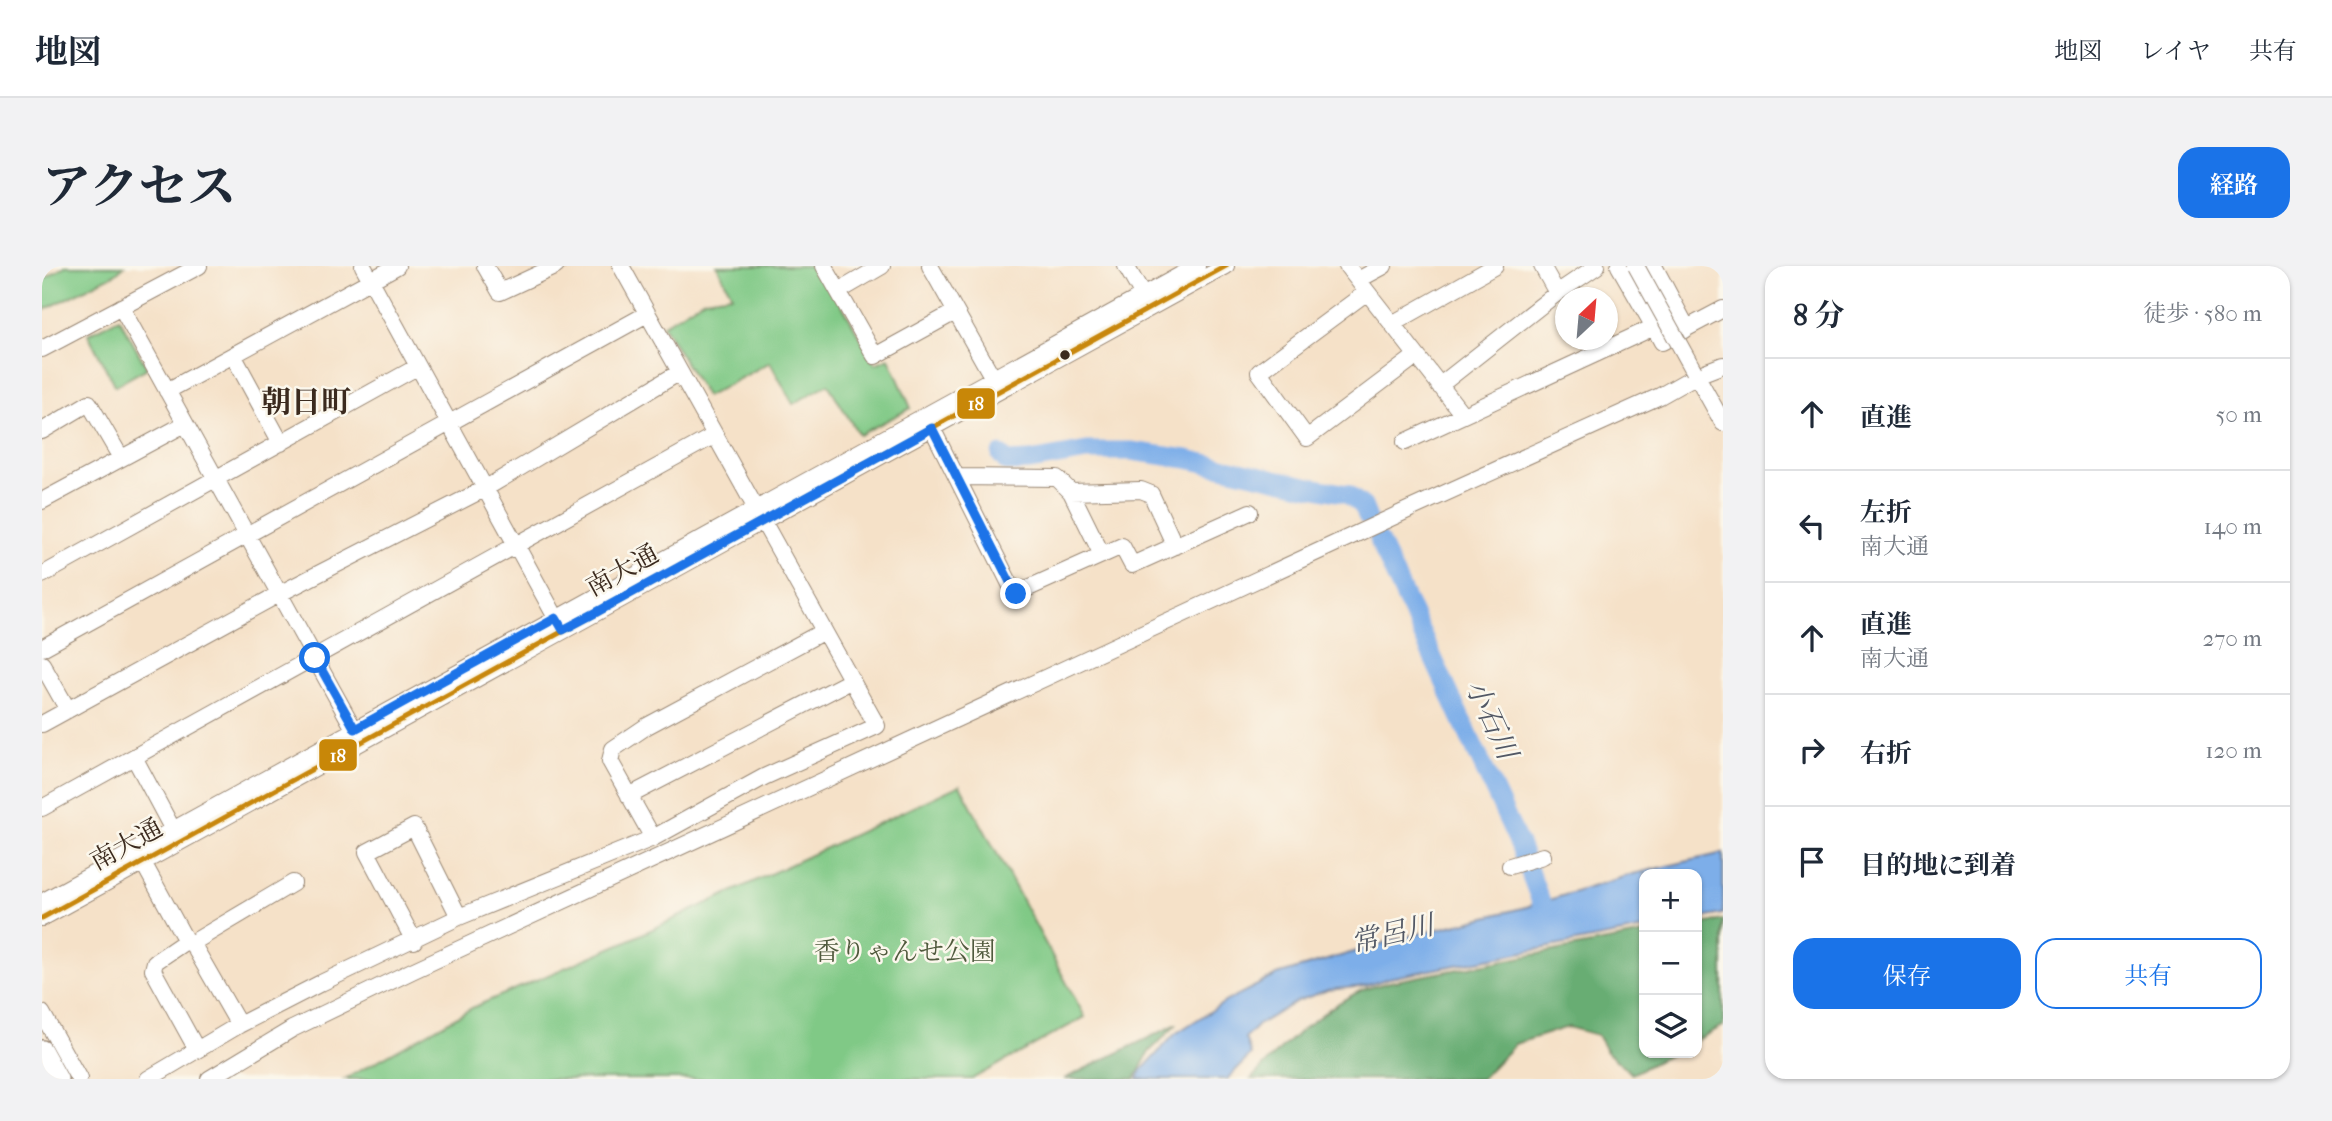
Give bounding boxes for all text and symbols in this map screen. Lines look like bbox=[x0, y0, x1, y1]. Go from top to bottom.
text: 地図 bbox=[35, 33, 101, 72]
text: 地図 bbox=[2054, 37, 2102, 65]
text: レイヤ bbox=[2140, 37, 2211, 65]
text: 共有 bbox=[2249, 37, 2297, 65]
button: 経路 bbox=[2178, 147, 2290, 218]
text: アクセス bbox=[42, 158, 237, 216]
north arrow bbox=[1555, 287, 1618, 350]
text: 8 分 bbox=[1793, 298, 1845, 333]
text: 徒歩 · 580 m bbox=[2143, 300, 2262, 327]
unlabelled marker bbox=[1058, 348, 1072, 362]
district label: 朝日町 bbox=[261, 385, 351, 420]
line badge: 18 bbox=[956, 387, 996, 420]
text: 18 bbox=[968, 393, 984, 415]
icon: ahead bbox=[1793, 395, 1831, 433]
text: 50 m bbox=[2215, 401, 2262, 428]
text: 直進 bbox=[1860, 402, 1912, 433]
text: 左折 bbox=[1860, 497, 1912, 528]
icon: left bbox=[1793, 507, 1831, 545]
text: 140 m bbox=[2203, 513, 2262, 540]
text: 南大通 bbox=[1860, 533, 1929, 560]
street label: 南大通 bbox=[581, 538, 664, 603]
route end bbox=[1000, 578, 1031, 609]
text: 直進 bbox=[1860, 609, 1912, 640]
icon: ahead bbox=[1793, 619, 1831, 657]
text: 270 m bbox=[2202, 625, 2262, 652]
route start bbox=[299, 642, 330, 673]
text: 南大通 bbox=[1860, 645, 1929, 672]
water label: 小石川 bbox=[1459, 674, 1526, 767]
icon: right bbox=[1793, 731, 1831, 769]
text: 120 m bbox=[2205, 737, 2262, 764]
line badge: 18 bbox=[318, 738, 358, 772]
text: 右折 bbox=[1860, 738, 1912, 769]
text: 18 bbox=[330, 745, 346, 767]
street label: 南大通 bbox=[85, 812, 168, 877]
icon: arrive bbox=[1793, 843, 1831, 881]
text: 目的地に到着 bbox=[1860, 850, 2016, 881]
map controls bbox=[1639, 869, 1702, 1058]
button: + bbox=[1639, 869, 1702, 932]
water label: 常呂川 bbox=[1347, 907, 1440, 959]
button: − bbox=[1639, 932, 1702, 995]
park label: 香りゃんせ公園 bbox=[814, 936, 996, 967]
button: 保存 bbox=[1793, 938, 2021, 1009]
button: 共有 bbox=[2035, 938, 2262, 1009]
button: layers bbox=[1639, 995, 1702, 1058]

